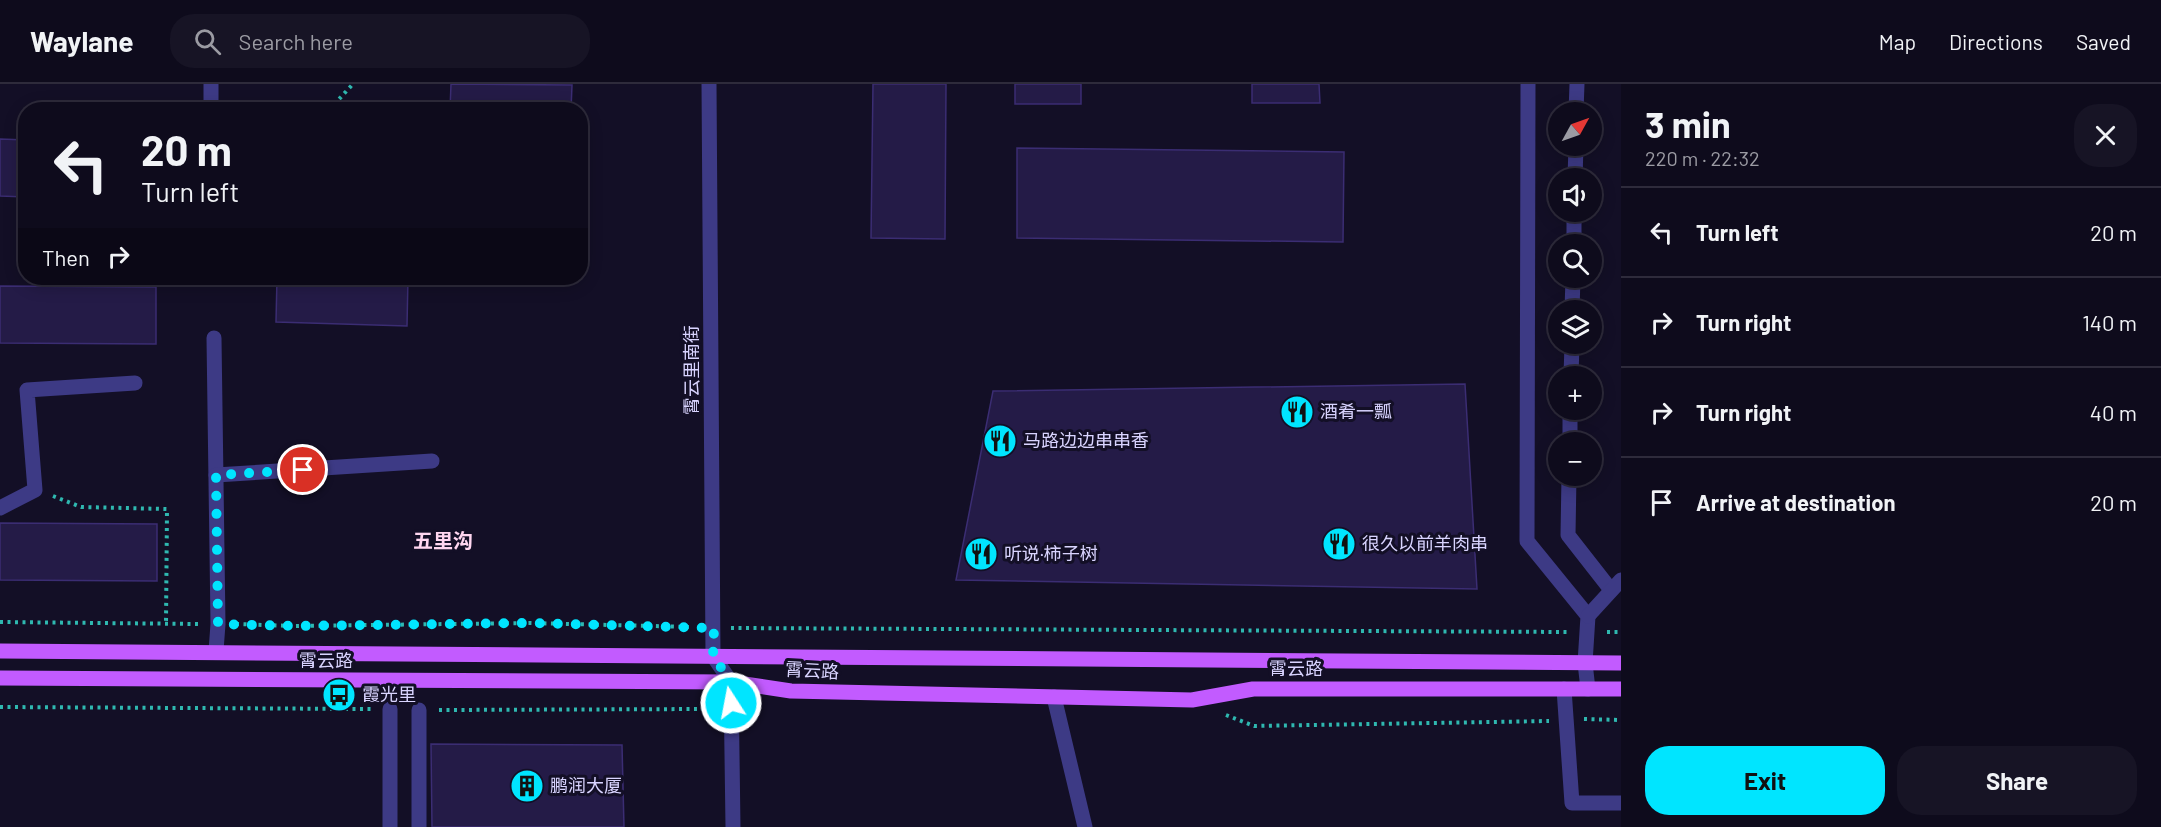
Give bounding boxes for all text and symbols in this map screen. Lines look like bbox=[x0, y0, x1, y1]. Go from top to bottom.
search box bbox=[170, 14, 590, 68]
text: Waylane bbox=[30, 24, 134, 58]
icon: search bbox=[191, 25, 224, 58]
text: Search here bbox=[239, 28, 353, 54]
text: Map bbox=[1879, 29, 1916, 54]
text: Directions bbox=[1949, 29, 2043, 54]
text: Saved bbox=[2076, 29, 2131, 54]
north arrow bbox=[1548, 102, 1602, 156]
map controls bbox=[1548, 102, 1602, 486]
text: 3 min bbox=[1645, 102, 1731, 145]
button: close bbox=[2074, 104, 2137, 167]
text: 20 m bbox=[141, 124, 232, 174]
icon: left bbox=[42, 126, 120, 204]
text: 220 m · 22:32 bbox=[1645, 146, 1760, 170]
button: sound bbox=[1548, 168, 1602, 222]
text: Turn left bbox=[141, 175, 239, 207]
icon: left bbox=[1645, 216, 1678, 249]
text: Turn left bbox=[1696, 219, 1779, 245]
text: 20 m bbox=[2090, 219, 2137, 245]
button: search bbox=[1548, 234, 1602, 288]
icon: right bbox=[102, 240, 135, 273]
text: Then bbox=[42, 244, 90, 270]
button: layers bbox=[1548, 300, 1602, 354]
icon: right bbox=[1645, 306, 1678, 339]
text: Turn right bbox=[1696, 309, 1791, 335]
text: 140 m bbox=[2082, 309, 2137, 335]
street label: 霄云里南街 bbox=[680, 325, 702, 415]
button: + bbox=[1548, 366, 1602, 420]
restaurant icon: 酒肴一瓢 bbox=[1279, 394, 1315, 430]
icon: right bbox=[1645, 396, 1678, 429]
text: Turn right bbox=[1696, 399, 1791, 425]
text: 40 m bbox=[2090, 399, 2137, 425]
place label: 酒肴一瓢 bbox=[1320, 400, 1392, 422]
restaurant icon: 马路边边串串香 bbox=[982, 423, 1018, 459]
place label: 马路边边串串香 bbox=[1023, 429, 1149, 451]
button: − bbox=[1548, 432, 1602, 486]
pin bbox=[277, 444, 328, 495]
icon: arrive bbox=[286, 453, 319, 486]
icon: arrive bbox=[1645, 486, 1678, 519]
text: Arrive at destination bbox=[1696, 489, 1895, 515]
text: 20 m bbox=[2090, 489, 2137, 515]
restaurant icon: 很久以前羊肉串 bbox=[1321, 526, 1357, 562]
district label: 五里沟 bbox=[413, 528, 473, 552]
place label: 很久以前羊肉串 bbox=[1362, 532, 1488, 554]
restaurant icon: 听说·柿子树 bbox=[963, 536, 999, 572]
place label: 听说·柿子树 bbox=[1004, 542, 1098, 564]
street label: 霄云路 bbox=[299, 649, 353, 671]
street label: 霄云路 bbox=[1269, 657, 1323, 679]
street label: 霄云路 bbox=[785, 658, 840, 682]
position arrow bbox=[699, 671, 763, 735]
bus stop icon: 霞光里 bbox=[321, 677, 357, 713]
place label: 霞光里 bbox=[362, 683, 416, 705]
button: Exit bbox=[1645, 746, 1885, 815]
button: Share bbox=[1897, 746, 2137, 815]
building icon: 鹏润大厦 bbox=[509, 768, 545, 804]
place label: 鹏润大厦 bbox=[550, 774, 622, 796]

